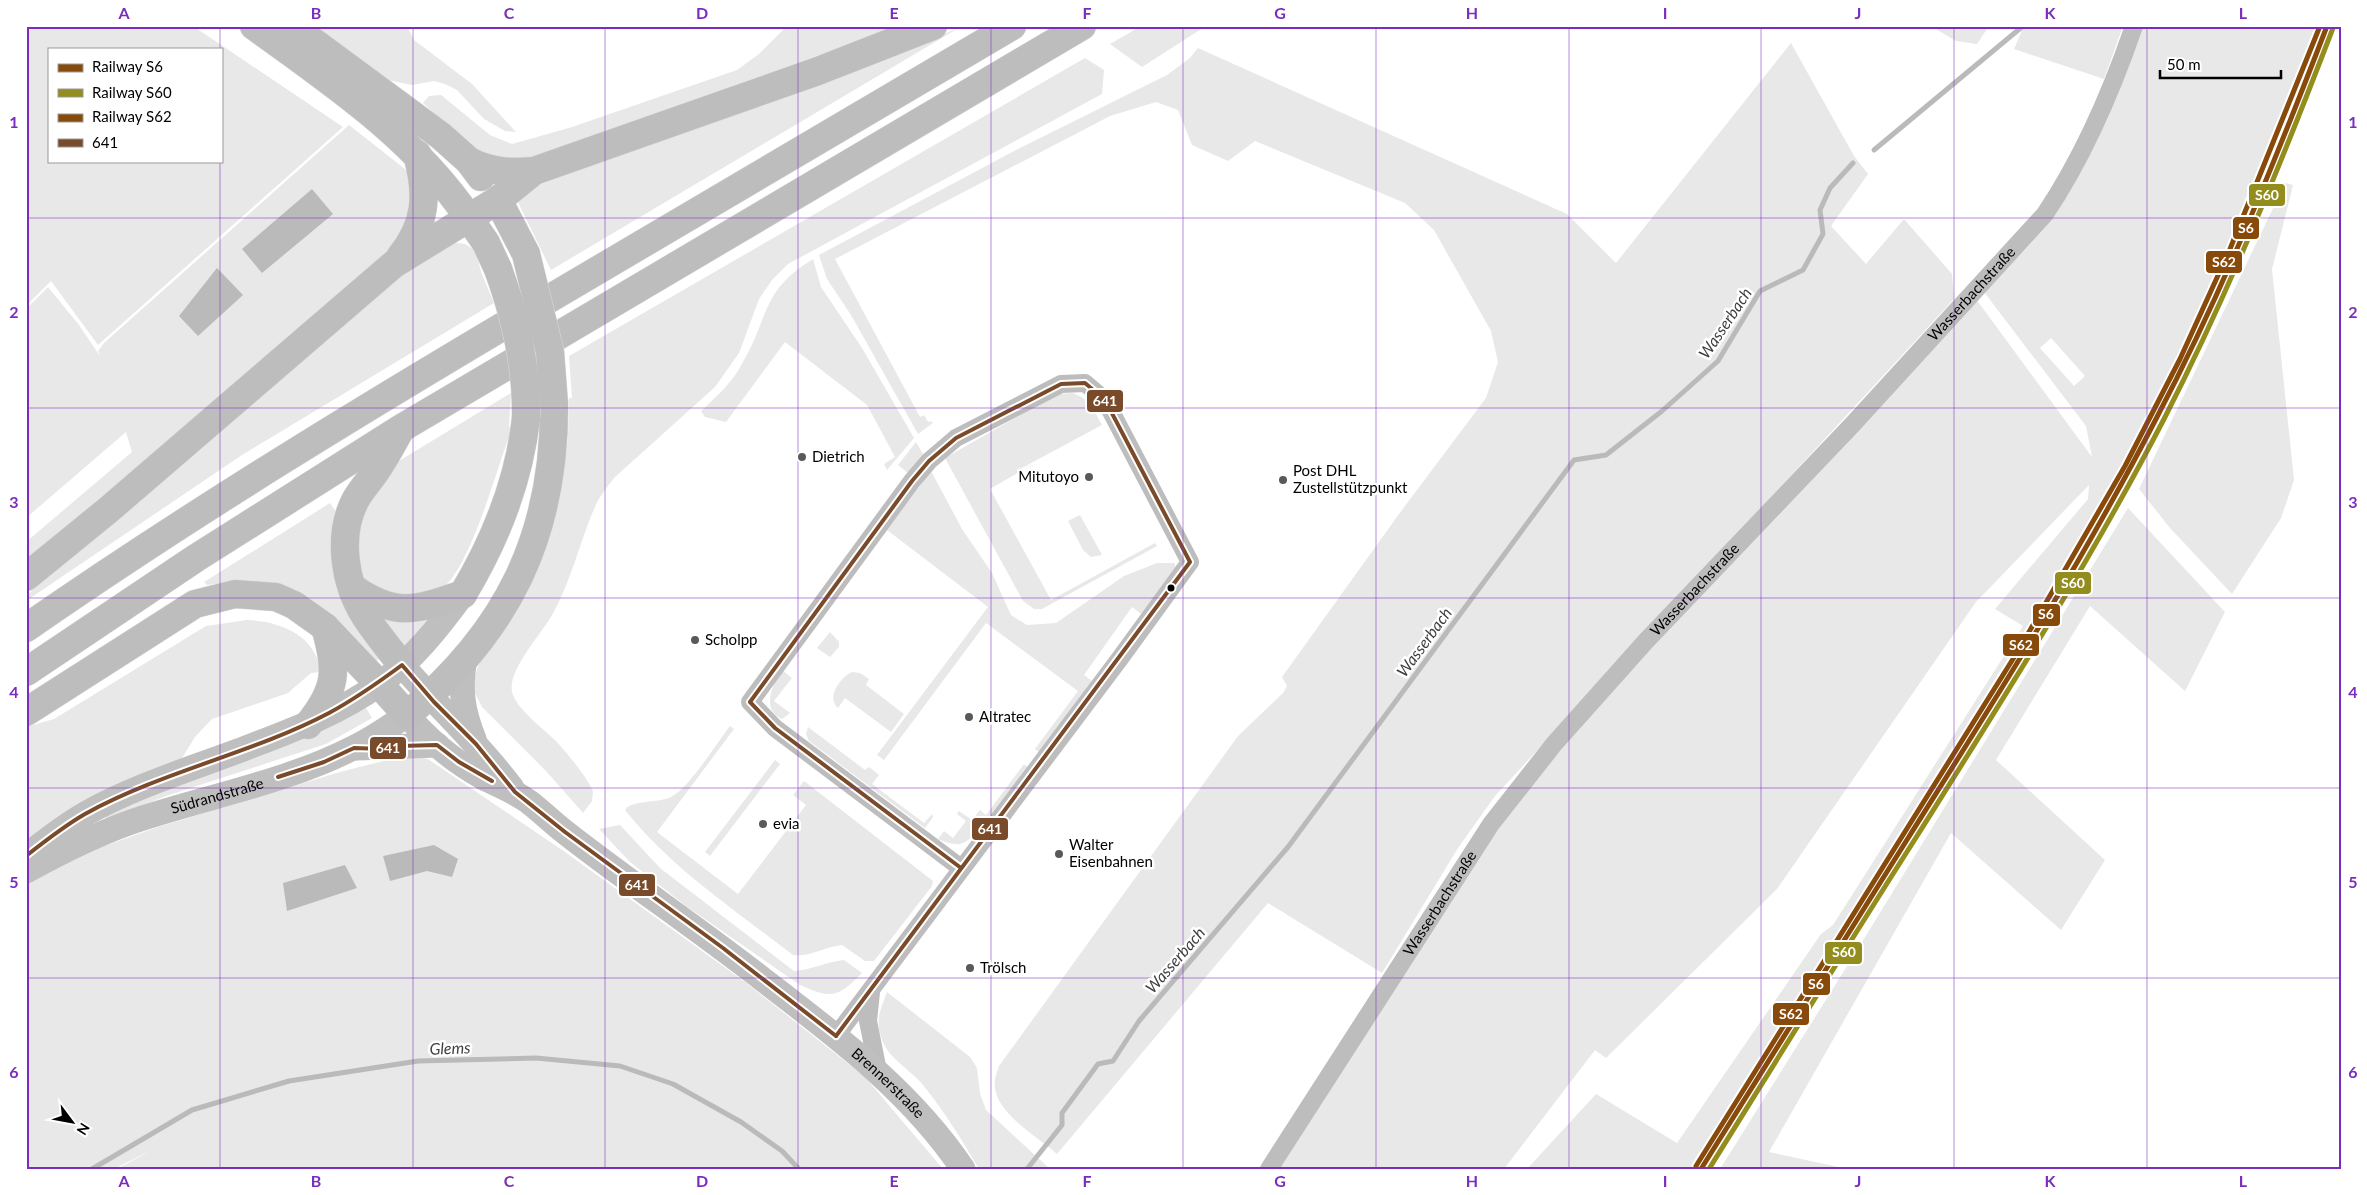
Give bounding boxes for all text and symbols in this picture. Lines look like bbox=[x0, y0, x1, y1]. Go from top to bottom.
text: A bbox=[117, 3, 130, 22]
text: B bbox=[311, 3, 321, 22]
text: C bbox=[504, 3, 515, 22]
text: D bbox=[696, 3, 708, 22]
text: E bbox=[889, 3, 899, 22]
text: F bbox=[1082, 3, 1092, 22]
text: G bbox=[1274, 3, 1286, 22]
text: H bbox=[1466, 3, 1478, 22]
text: I bbox=[1663, 3, 1667, 22]
text: J bbox=[1855, 3, 1861, 22]
text: K bbox=[2045, 3, 2057, 22]
text: L bbox=[2239, 3, 2248, 22]
legend bbox=[48, 48, 222, 162]
scale bar bbox=[2160, 48, 2281, 80]
text: 50 m bbox=[2167, 55, 2201, 73]
text: Railway S6 bbox=[92, 57, 163, 75]
text: Railway S60 bbox=[92, 83, 172, 101]
text: Railway S62 bbox=[92, 107, 172, 125]
text: 1 bbox=[9, 112, 19, 131]
text: 1 bbox=[2348, 112, 2358, 131]
text: 641 bbox=[92, 133, 118, 151]
line badge: S60 bbox=[2248, 183, 2286, 207]
text: S60 bbox=[2255, 186, 2279, 203]
line badge: S6 bbox=[2232, 216, 2260, 240]
text: S6 bbox=[2238, 219, 2254, 236]
street label: Wasserbachstraße bbox=[1923, 243, 2019, 344]
line badge: S62 bbox=[2205, 250, 2243, 274]
text: S62 bbox=[2212, 253, 2236, 270]
water label: Wasserbach bbox=[1694, 284, 1755, 362]
text: 2 bbox=[9, 302, 19, 321]
text: 2 bbox=[2348, 302, 2358, 321]
line badge: 641 bbox=[1086, 389, 1124, 413]
text: 641 bbox=[1093, 392, 1117, 409]
place label: Dietrich bbox=[812, 447, 865, 465]
marker: Dietrich bbox=[796, 451, 808, 463]
place label: Post DHL Zustellstützpunkt bbox=[1293, 461, 1408, 496]
place label: Mitutoyo bbox=[1018, 467, 1079, 485]
marker: Mitutoyo bbox=[1083, 471, 1095, 483]
marker: Post DHL Zustellstützpunkt bbox=[1277, 474, 1289, 486]
text: 3 bbox=[9, 492, 19, 511]
text: 3 bbox=[2348, 492, 2358, 511]
street label: Wasserbachstraße bbox=[1646, 539, 1743, 639]
line badge: S60 bbox=[2054, 571, 2092, 595]
text: S60 bbox=[2061, 574, 2085, 591]
unlabelled marker bbox=[1166, 583, 1176, 593]
water label: Wasserbach bbox=[1392, 603, 1455, 680]
line badge: S6 bbox=[2032, 603, 2061, 627]
text: S6 bbox=[2038, 605, 2054, 622]
place label: Scholpp bbox=[705, 630, 758, 648]
line badge: S62 bbox=[2002, 633, 2040, 657]
marker: Scholpp bbox=[689, 634, 701, 646]
text: S62 bbox=[2009, 636, 2033, 653]
text: 4 bbox=[9, 682, 19, 701]
text: 4 bbox=[2348, 682, 2358, 701]
place label: Altratec bbox=[979, 707, 1031, 725]
marker: Altratec bbox=[963, 711, 975, 723]
line badge: 641 bbox=[369, 736, 407, 760]
text: 641 bbox=[376, 739, 400, 756]
street label: Südrandstraße bbox=[168, 773, 266, 817]
place label: evia bbox=[773, 814, 800, 832]
line badge: 641 bbox=[971, 817, 1009, 841]
marker: evia bbox=[757, 818, 769, 830]
text: 641 bbox=[978, 820, 1002, 837]
place label: Walter Eisenbahnen bbox=[1069, 835, 1153, 870]
street label: Wasserbachstraße bbox=[1399, 847, 1480, 959]
marker: Walter Eisenbahnen bbox=[1053, 848, 1065, 860]
text: 5 bbox=[9, 872, 19, 891]
text: 5 bbox=[2348, 872, 2358, 891]
line badge: 641 bbox=[618, 873, 656, 897]
text: 641 bbox=[625, 876, 649, 893]
water label: Wasserbach bbox=[1141, 923, 1208, 996]
line badge: S60 bbox=[1824, 941, 1863, 965]
text: S60 bbox=[1832, 943, 1856, 960]
place label: Trölsch bbox=[980, 958, 1026, 976]
marker: Trölsch bbox=[964, 962, 976, 974]
line badge: S6 bbox=[1802, 972, 1831, 996]
text: S6 bbox=[1808, 975, 1824, 992]
line badge: S62 bbox=[1772, 1002, 1810, 1026]
text: S62 bbox=[1779, 1005, 1803, 1022]
water label: Glems bbox=[429, 1037, 471, 1058]
street label: Brennerstraße bbox=[848, 1043, 929, 1121]
text: 6 bbox=[9, 1062, 19, 1081]
text: 6 bbox=[2348, 1062, 2358, 1081]
north arrow bbox=[48, 1098, 98, 1148]
text: N bbox=[73, 1120, 94, 1138]
text: A bbox=[117, 1171, 130, 1190]
text: B bbox=[311, 1171, 321, 1190]
text: C bbox=[504, 1171, 515, 1190]
text: D bbox=[696, 1171, 708, 1190]
text: E bbox=[889, 1171, 899, 1190]
text: F bbox=[1082, 1171, 1092, 1190]
text: G bbox=[1274, 1171, 1286, 1190]
text: H bbox=[1466, 1171, 1478, 1190]
text: I bbox=[1663, 1171, 1667, 1190]
text: J bbox=[1855, 1171, 1861, 1190]
text: K bbox=[2045, 1171, 2057, 1190]
text: L bbox=[2239, 1171, 2248, 1190]

